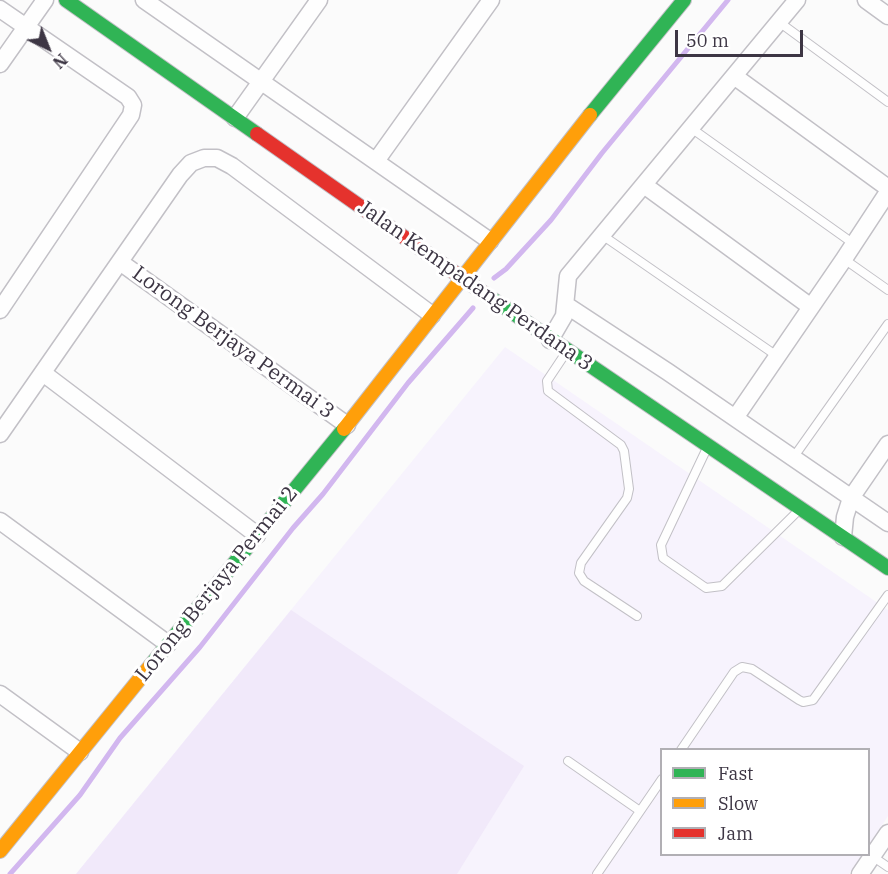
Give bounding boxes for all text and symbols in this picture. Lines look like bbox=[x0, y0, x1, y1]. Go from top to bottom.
north arrow bbox=[18, 18, 78, 78]
scale bar bbox=[678, 18, 806, 56]
text: 50 m bbox=[686, 29, 729, 52]
text: N bbox=[49, 50, 72, 73]
street label: Jalan Kempadang Perdana 3 bbox=[353, 195, 597, 377]
street label: Lorong Berjaya Permai 3 bbox=[127, 261, 339, 425]
street label: Lorong Berjaya Permai 2 bbox=[131, 481, 303, 687]
legend bbox=[660, 748, 870, 856]
text: Fast bbox=[718, 762, 753, 785]
text: Slow bbox=[718, 792, 758, 815]
text: Jam bbox=[718, 822, 753, 845]

